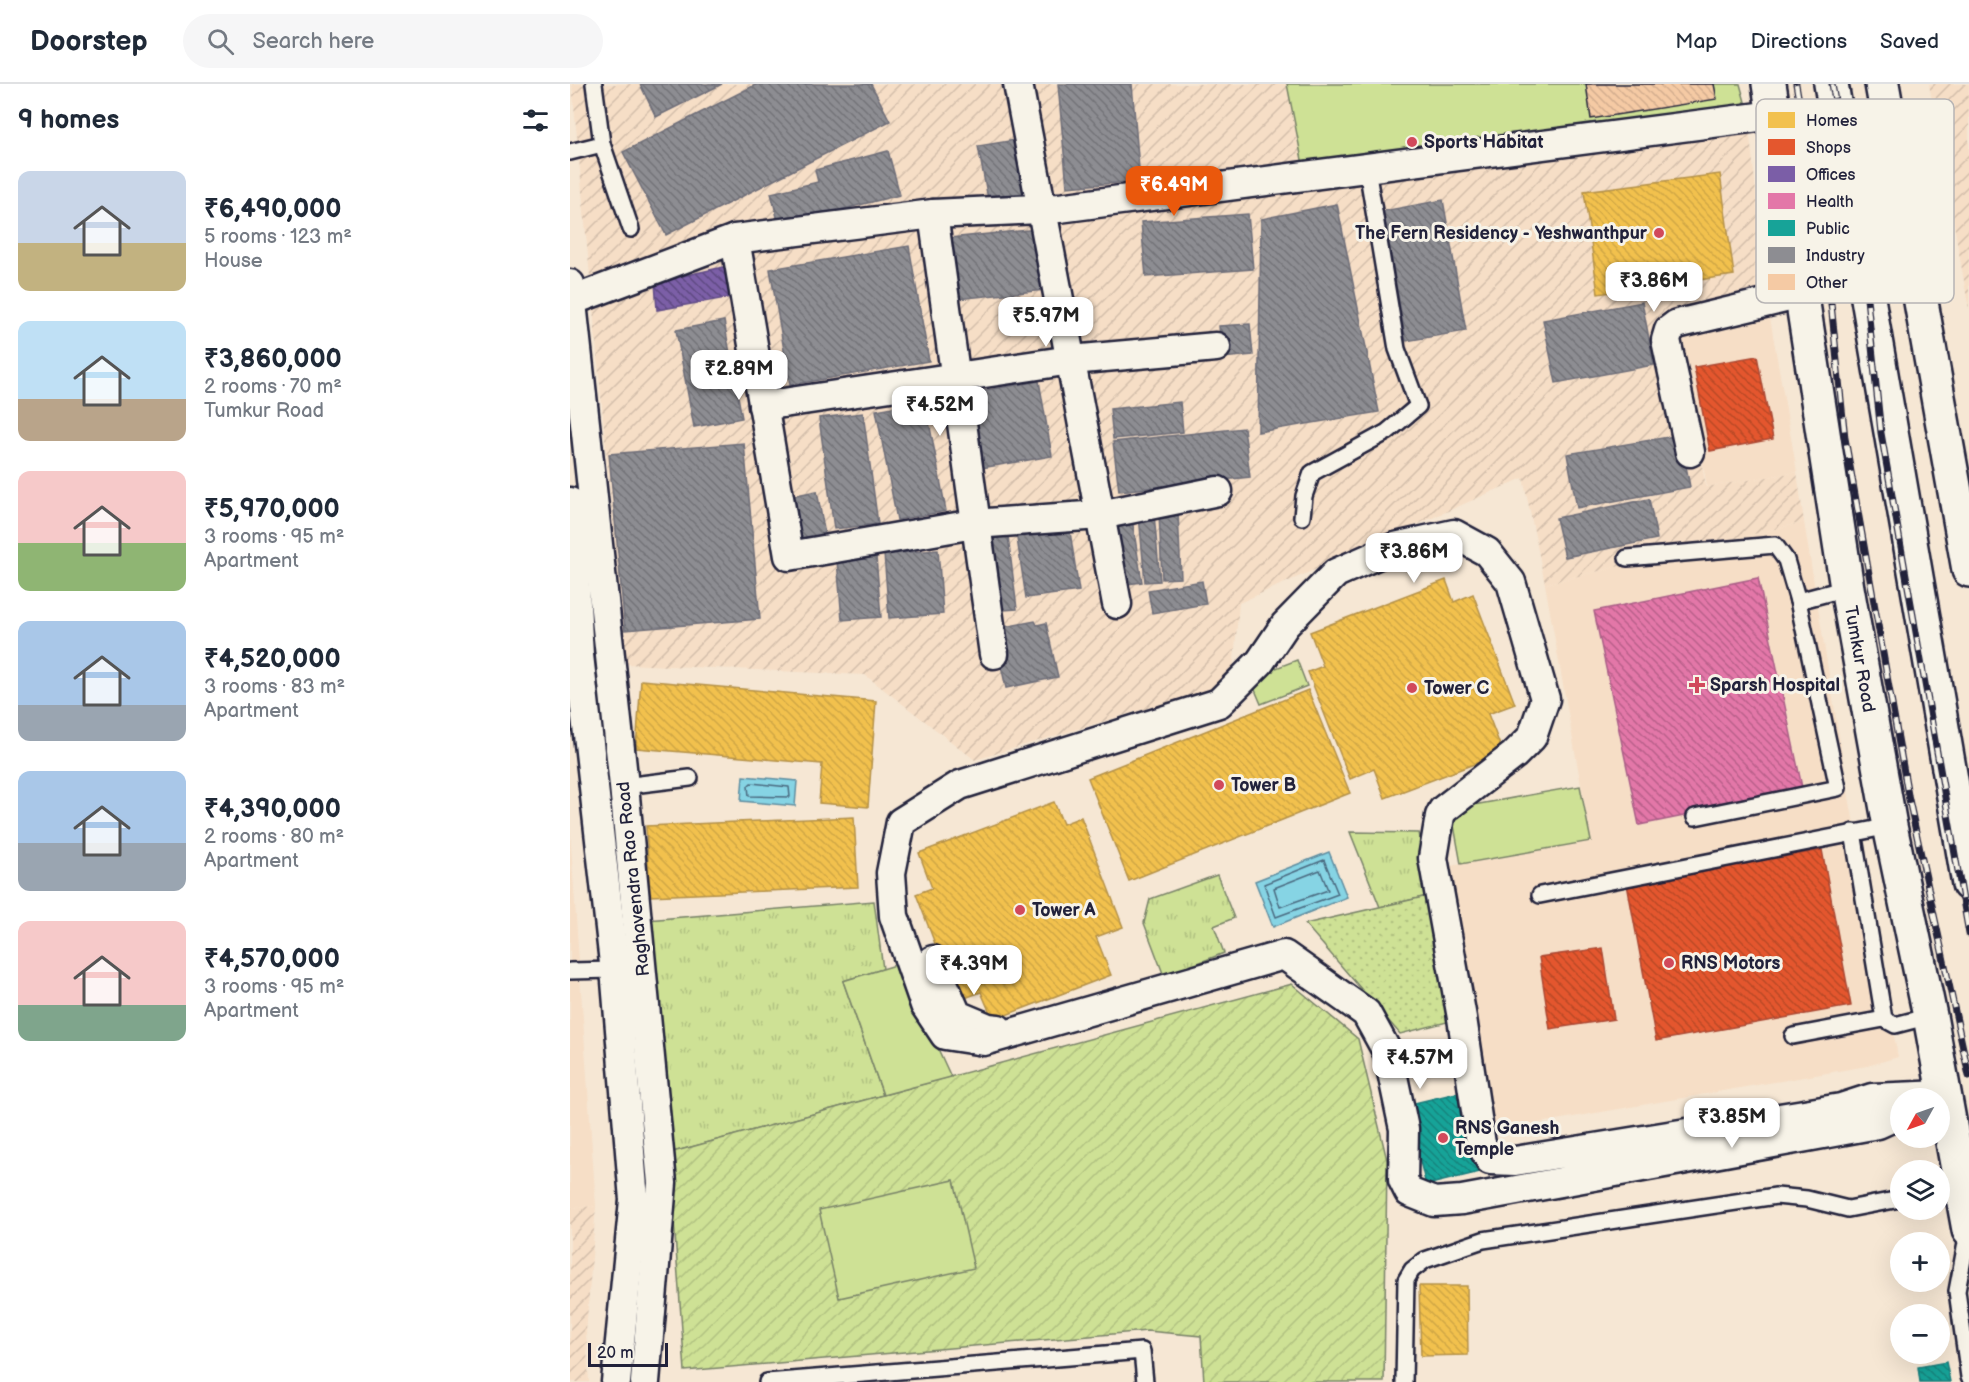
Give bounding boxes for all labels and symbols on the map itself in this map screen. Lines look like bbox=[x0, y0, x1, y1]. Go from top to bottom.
legend bbox=[1756, 99, 1954, 303]
text: Homes bbox=[1806, 112, 1858, 131]
place label: Sports Habitat bbox=[1424, 132, 1543, 153]
marker: Sports Habitat bbox=[1405, 135, 1419, 149]
text: Shops bbox=[1806, 139, 1851, 158]
pin: ₹6.49M bbox=[1125, 166, 1223, 217]
text: Offices bbox=[1806, 166, 1856, 185]
text: Health bbox=[1806, 193, 1854, 212]
text: Public bbox=[1806, 220, 1850, 239]
place label: The Fern Residency - Yeshwanthpur bbox=[1355, 223, 1648, 244]
marker: The Fern Residency - Yeshwanthpur bbox=[1652, 226, 1666, 240]
text: Industry bbox=[1806, 247, 1865, 266]
pin: ₹3.86M bbox=[1605, 262, 1703, 313]
text: Other bbox=[1806, 274, 1847, 293]
pin: ₹5.97M bbox=[997, 297, 1095, 348]
pin: ₹2.89M bbox=[690, 350, 788, 401]
pin: ₹4.52M bbox=[891, 386, 989, 437]
pin: ₹3.86M bbox=[1365, 533, 1463, 584]
street label: Tumkur Road bbox=[1840, 604, 1879, 714]
place label: Sparsh Hospital bbox=[1710, 675, 1840, 696]
marker: Sparsh Hospital bbox=[1688, 676, 1706, 694]
place label: Tower C bbox=[1424, 678, 1490, 699]
marker: Tower C bbox=[1405, 681, 1419, 695]
place label: Tower B bbox=[1231, 775, 1297, 796]
marker: Tower B bbox=[1212, 778, 1226, 792]
street label: Raghavendra Rao Road bbox=[613, 780, 654, 977]
place label: Tower A bbox=[1032, 900, 1097, 921]
marker: Tower A bbox=[1013, 903, 1027, 917]
pin: ₹4.39M bbox=[925, 945, 1023, 996]
place label: RNS Motors bbox=[1681, 953, 1781, 974]
marker: RNS Motors bbox=[1662, 956, 1676, 970]
pin: ₹4.57M bbox=[1371, 1039, 1469, 1090]
north arrow bbox=[1890, 1088, 1950, 1148]
pin: ₹3.85M bbox=[1683, 1098, 1781, 1149]
place label: RNS Ganesh Temple bbox=[1455, 1118, 1559, 1160]
marker: RNS Ganesh Temple bbox=[1436, 1131, 1450, 1145]
scale bar bbox=[588, 1340, 668, 1368]

